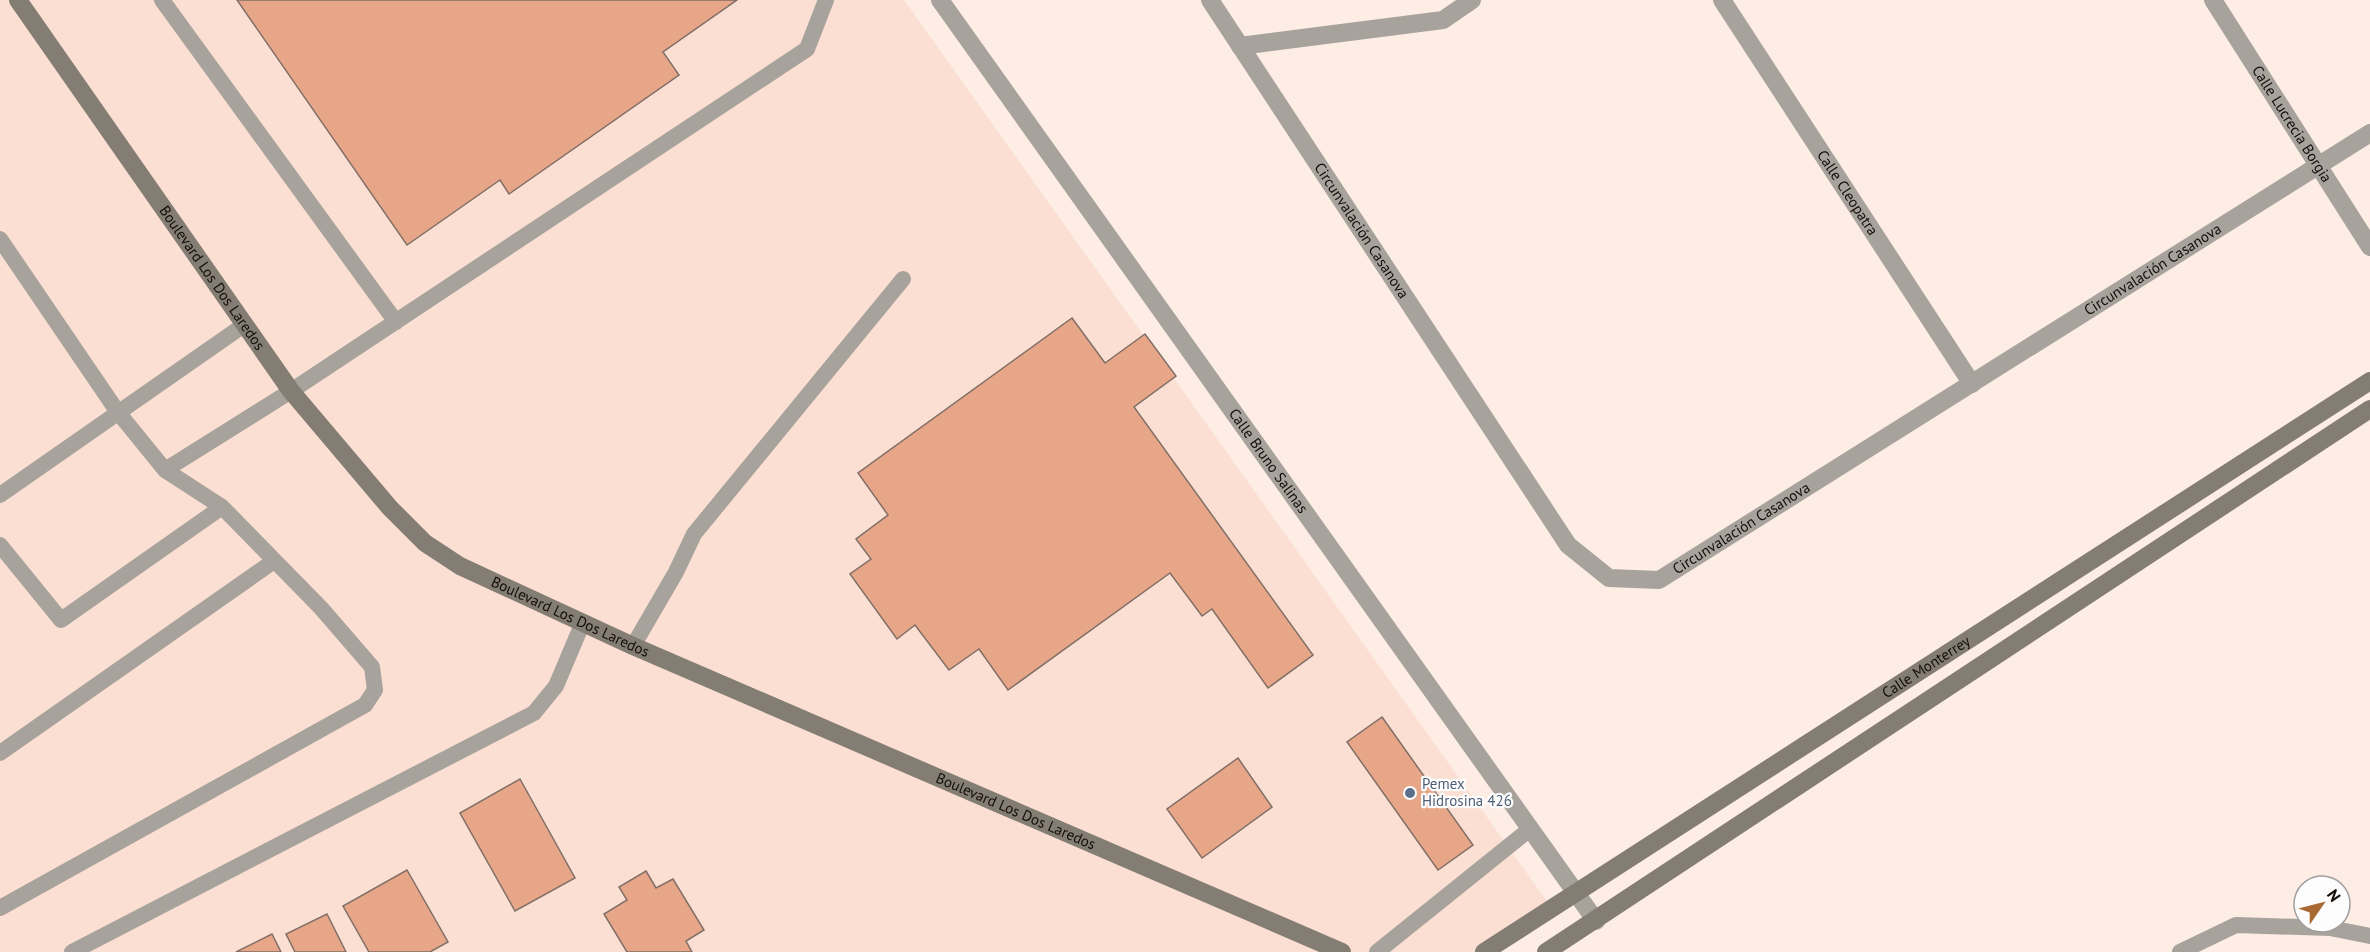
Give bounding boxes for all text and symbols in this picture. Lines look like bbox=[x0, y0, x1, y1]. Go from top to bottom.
street label: Calle Lucrecia Borgia bbox=[2248, 62, 2336, 186]
street label: Calle Cleopatra bbox=[1813, 146, 1883, 239]
street label: Circunvalación Casanova bbox=[1310, 159, 1413, 302]
street label: Boulevard Los Dos Laredos bbox=[155, 202, 270, 354]
street label: Circunvalación Casanova bbox=[2080, 219, 2225, 319]
street label: Calle Bruno Salinas bbox=[1225, 405, 1313, 517]
street label: Circunvalación Casanova bbox=[1669, 478, 1813, 578]
street label: Boulevard Los Dos Laredos bbox=[488, 572, 652, 661]
street label: Calle Monterrey bbox=[1878, 631, 1974, 702]
street label: Boulevard Los Dos Laredos bbox=[933, 768, 1099, 854]
place label: Pemex Hidrosina 426 bbox=[1422, 774, 1512, 810]
marker: Pemex Hidrosina 426 bbox=[1403, 786, 1417, 800]
north arrow bbox=[2292, 874, 2352, 934]
text: N bbox=[2323, 885, 2345, 905]

